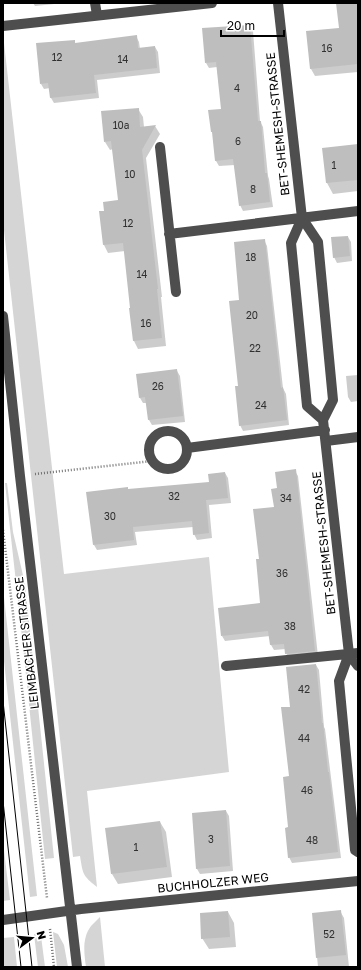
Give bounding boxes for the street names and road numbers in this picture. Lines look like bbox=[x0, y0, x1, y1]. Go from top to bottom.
street label: BET-SHEMESH-STRASSE bbox=[263, 52, 292, 196]
street label: BET-SHEMESH-STRASSE bbox=[309, 471, 338, 615]
street label: LEIMBACHER STRASSE bbox=[11, 576, 42, 710]
street label: BUCHHOLZER WEG bbox=[156, 869, 269, 896]

